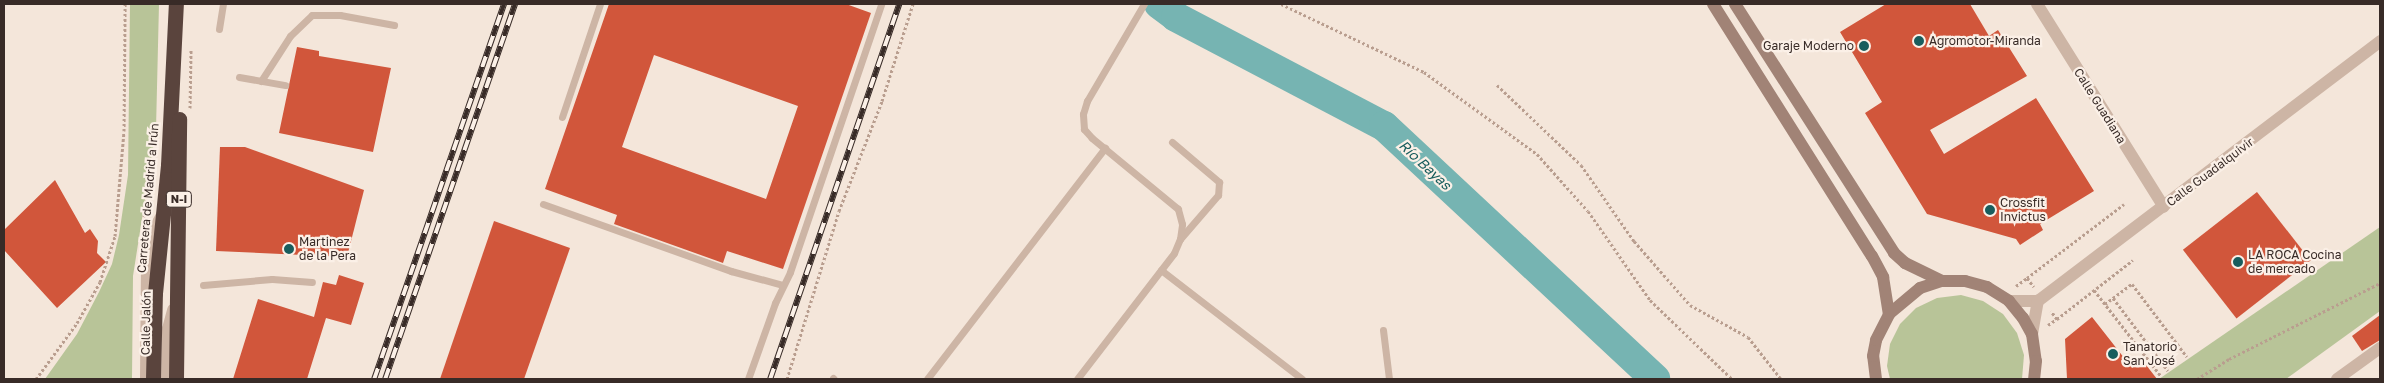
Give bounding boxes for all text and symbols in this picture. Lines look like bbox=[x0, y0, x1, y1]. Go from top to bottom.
place label: Agromotor-Miranda bbox=[1929, 34, 2041, 48]
marker: Agromotor-Miranda bbox=[1913, 35, 1925, 47]
place label: Garaje Moderno bbox=[1763, 39, 1854, 53]
marker: Garaje Moderno bbox=[1858, 40, 1870, 52]
street label: Calle Guadiana bbox=[2071, 66, 2129, 146]
street label: Carretera de Madrid a Irún bbox=[134, 123, 162, 273]
street label: Calle Guadalquivir bbox=[2164, 135, 2256, 209]
water label: Río Bayas bbox=[1396, 137, 1454, 193]
road number: N-I bbox=[165, 190, 193, 208]
place label: Crossfit Invictus bbox=[2000, 196, 2046, 224]
marker: Crossfit Invictus bbox=[1984, 204, 1996, 216]
place label: Martinez de la Pera bbox=[299, 235, 356, 263]
marker: Martinez de la Pera bbox=[283, 243, 295, 255]
place label: LA ROCA Cocina de mercado bbox=[2248, 248, 2342, 276]
marker: LA ROCA Cocina de mercado bbox=[2232, 256, 2244, 268]
street label: Calle Jalón bbox=[138, 291, 154, 355]
place label: Tanatorio San José bbox=[2123, 340, 2177, 368]
marker: Tanatorio San José bbox=[2107, 348, 2119, 360]

